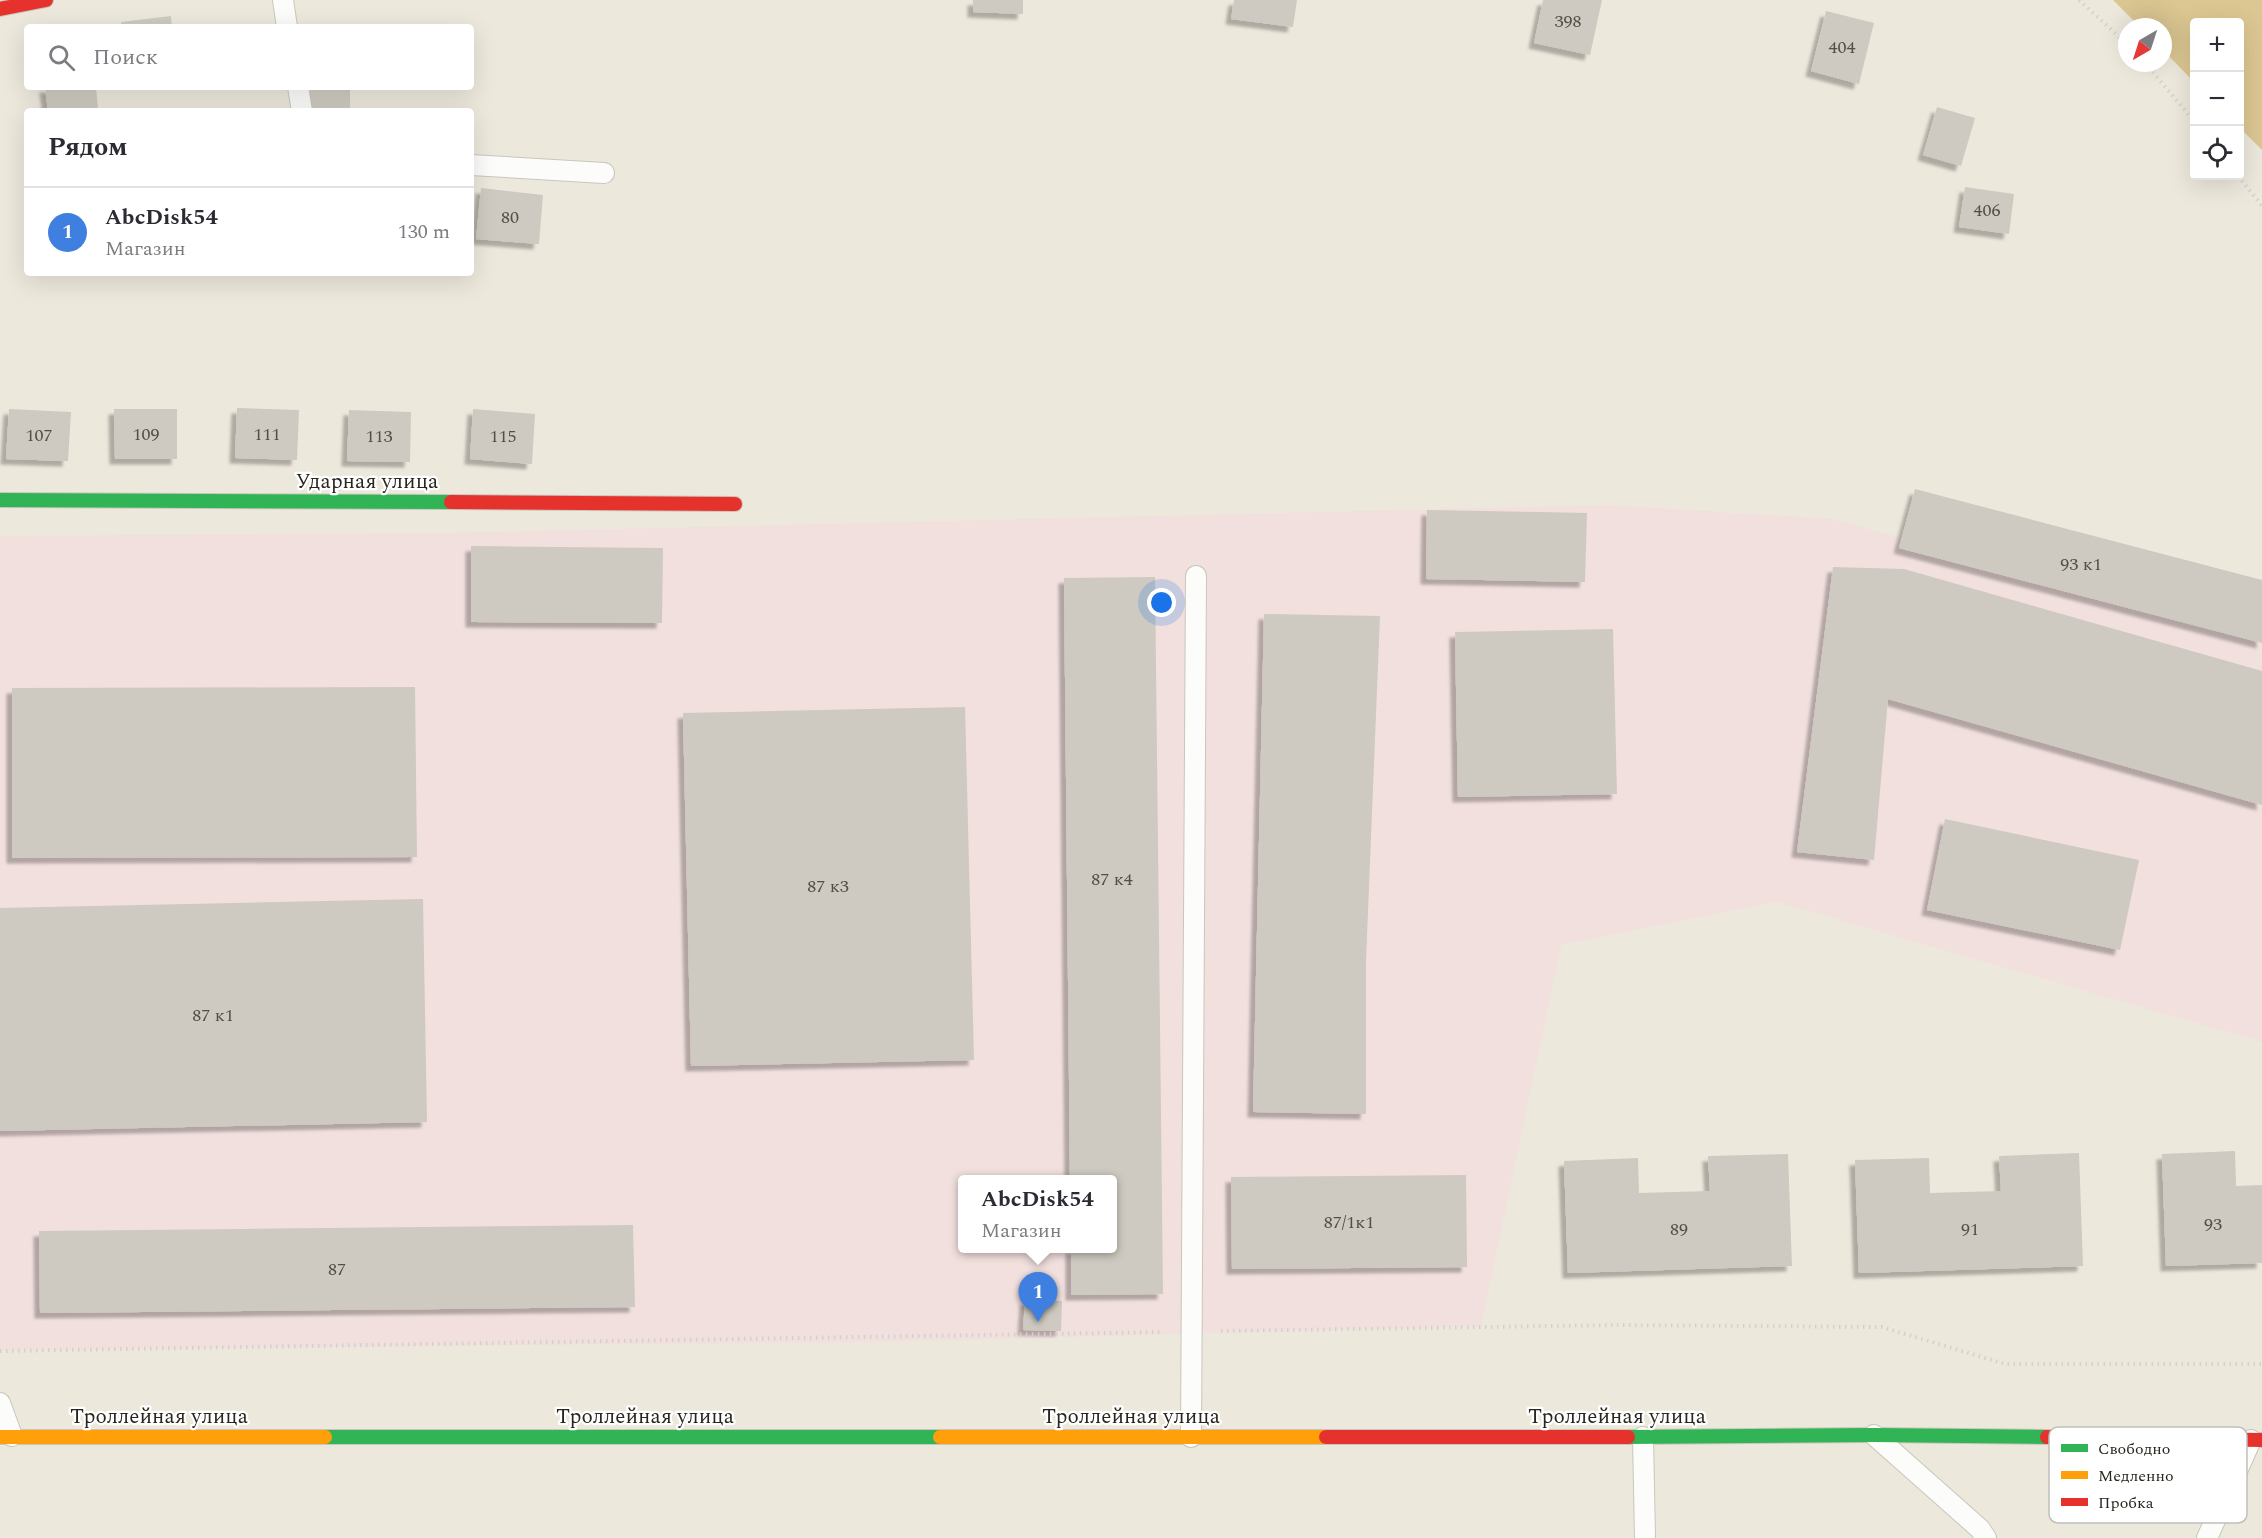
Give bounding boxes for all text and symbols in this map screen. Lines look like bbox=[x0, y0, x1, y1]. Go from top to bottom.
house number: 398 bbox=[1555, 8, 1582, 35]
north arrow bbox=[2118, 18, 2172, 72]
map controls bbox=[2190, 18, 2244, 180]
button: + bbox=[2190, 18, 2244, 72]
search box bbox=[24, 24, 474, 90]
house number: 404 bbox=[1829, 34, 1856, 61]
icon: search bbox=[45, 41, 78, 74]
text: Поиск bbox=[93, 41, 158, 74]
button: − bbox=[2190, 72, 2244, 126]
button: locate bbox=[2190, 126, 2244, 180]
text: Рядом bbox=[48, 127, 128, 167]
house number: 406 bbox=[1974, 197, 2001, 224]
text: AbcDisk54 bbox=[105, 201, 218, 234]
house number: 80 bbox=[501, 204, 519, 231]
text: 1 bbox=[62, 217, 73, 247]
text: 130 m bbox=[398, 217, 450, 247]
text: Магазин bbox=[105, 234, 186, 264]
house number: 109 bbox=[133, 421, 160, 448]
house number: 111 bbox=[254, 421, 281, 448]
house number: 107 bbox=[26, 422, 53, 449]
house number: 113 bbox=[366, 423, 393, 450]
house number: 115 bbox=[490, 423, 517, 450]
street label: Ударная улица bbox=[296, 466, 439, 498]
house number: 93 к1 bbox=[2060, 551, 2102, 578]
your location bbox=[1147, 588, 1176, 617]
house number: 87 к4 bbox=[1091, 866, 1133, 893]
house number: 87 к3 bbox=[807, 873, 849, 900]
house number: 87 к1 bbox=[192, 1002, 234, 1029]
popup bbox=[958, 1175, 1117, 1253]
text: AbcDisk54 bbox=[981, 1183, 1094, 1216]
house number: 87/1к1 bbox=[1324, 1209, 1374, 1236]
house number: 93 bbox=[2204, 1211, 2222, 1238]
text: Магазин bbox=[981, 1216, 1062, 1246]
house number: 89 bbox=[1670, 1216, 1688, 1243]
house number: 91 bbox=[1961, 1216, 1979, 1243]
house number: 87 bbox=[328, 1256, 346, 1283]
pin: 1 bbox=[1018, 1272, 1058, 1322]
street label: Троллейная улица bbox=[70, 1401, 249, 1433]
street label: Троллейная улица bbox=[556, 1401, 735, 1433]
street label: Троллейная улица bbox=[1042, 1401, 1221, 1433]
street label: Троллейная улица bbox=[1528, 1401, 1707, 1433]
legend bbox=[2049, 1427, 2247, 1523]
text: Свободно bbox=[2098, 1437, 2170, 1461]
text: Медленно bbox=[2098, 1464, 2174, 1488]
text: Пробка bbox=[2098, 1491, 2154, 1515]

